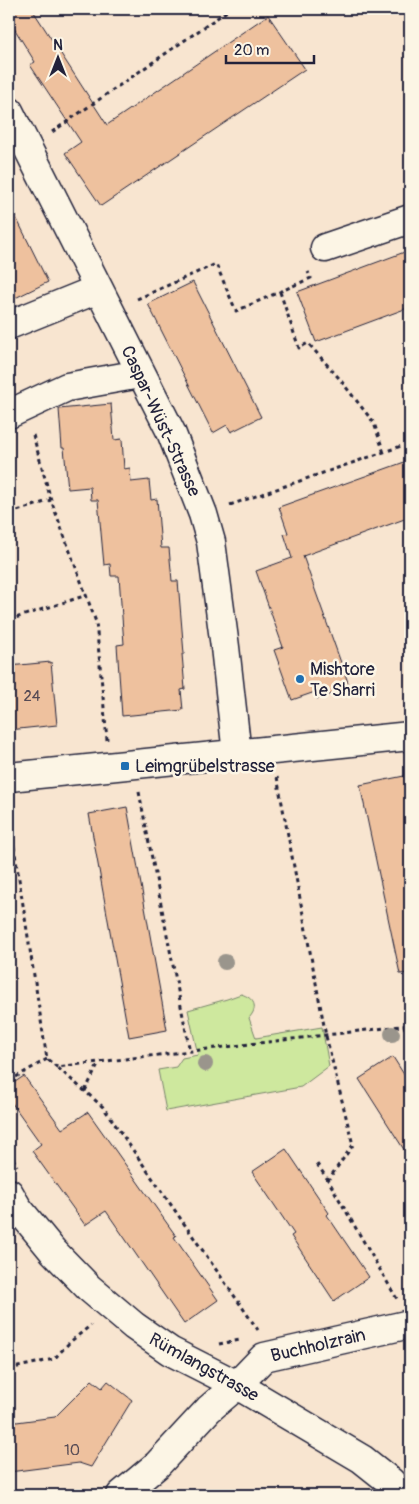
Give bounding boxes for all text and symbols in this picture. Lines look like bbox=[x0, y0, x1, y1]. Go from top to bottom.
north arrow bbox=[32, 32, 82, 82]
scale bar bbox=[226, 32, 314, 64]
text: N bbox=[53, 37, 63, 54]
text: 20 m bbox=[234, 41, 269, 60]
street label: Caspar-Wüst-Strasse bbox=[116, 342, 206, 500]
place label: Mishtore Te Sharri bbox=[310, 658, 375, 702]
marker: Mishtore Te Sharri bbox=[294, 673, 306, 685]
house number: 24 bbox=[23, 687, 41, 706]
place label: Leimgrübelstrasse bbox=[135, 755, 275, 778]
marker: Leimgrübelstrasse bbox=[119, 760, 131, 772]
street label: Buchholzrain bbox=[268, 1323, 368, 1368]
street label: Rümlangstrasse bbox=[145, 1328, 263, 1407]
house number: 10 bbox=[64, 1441, 80, 1460]

